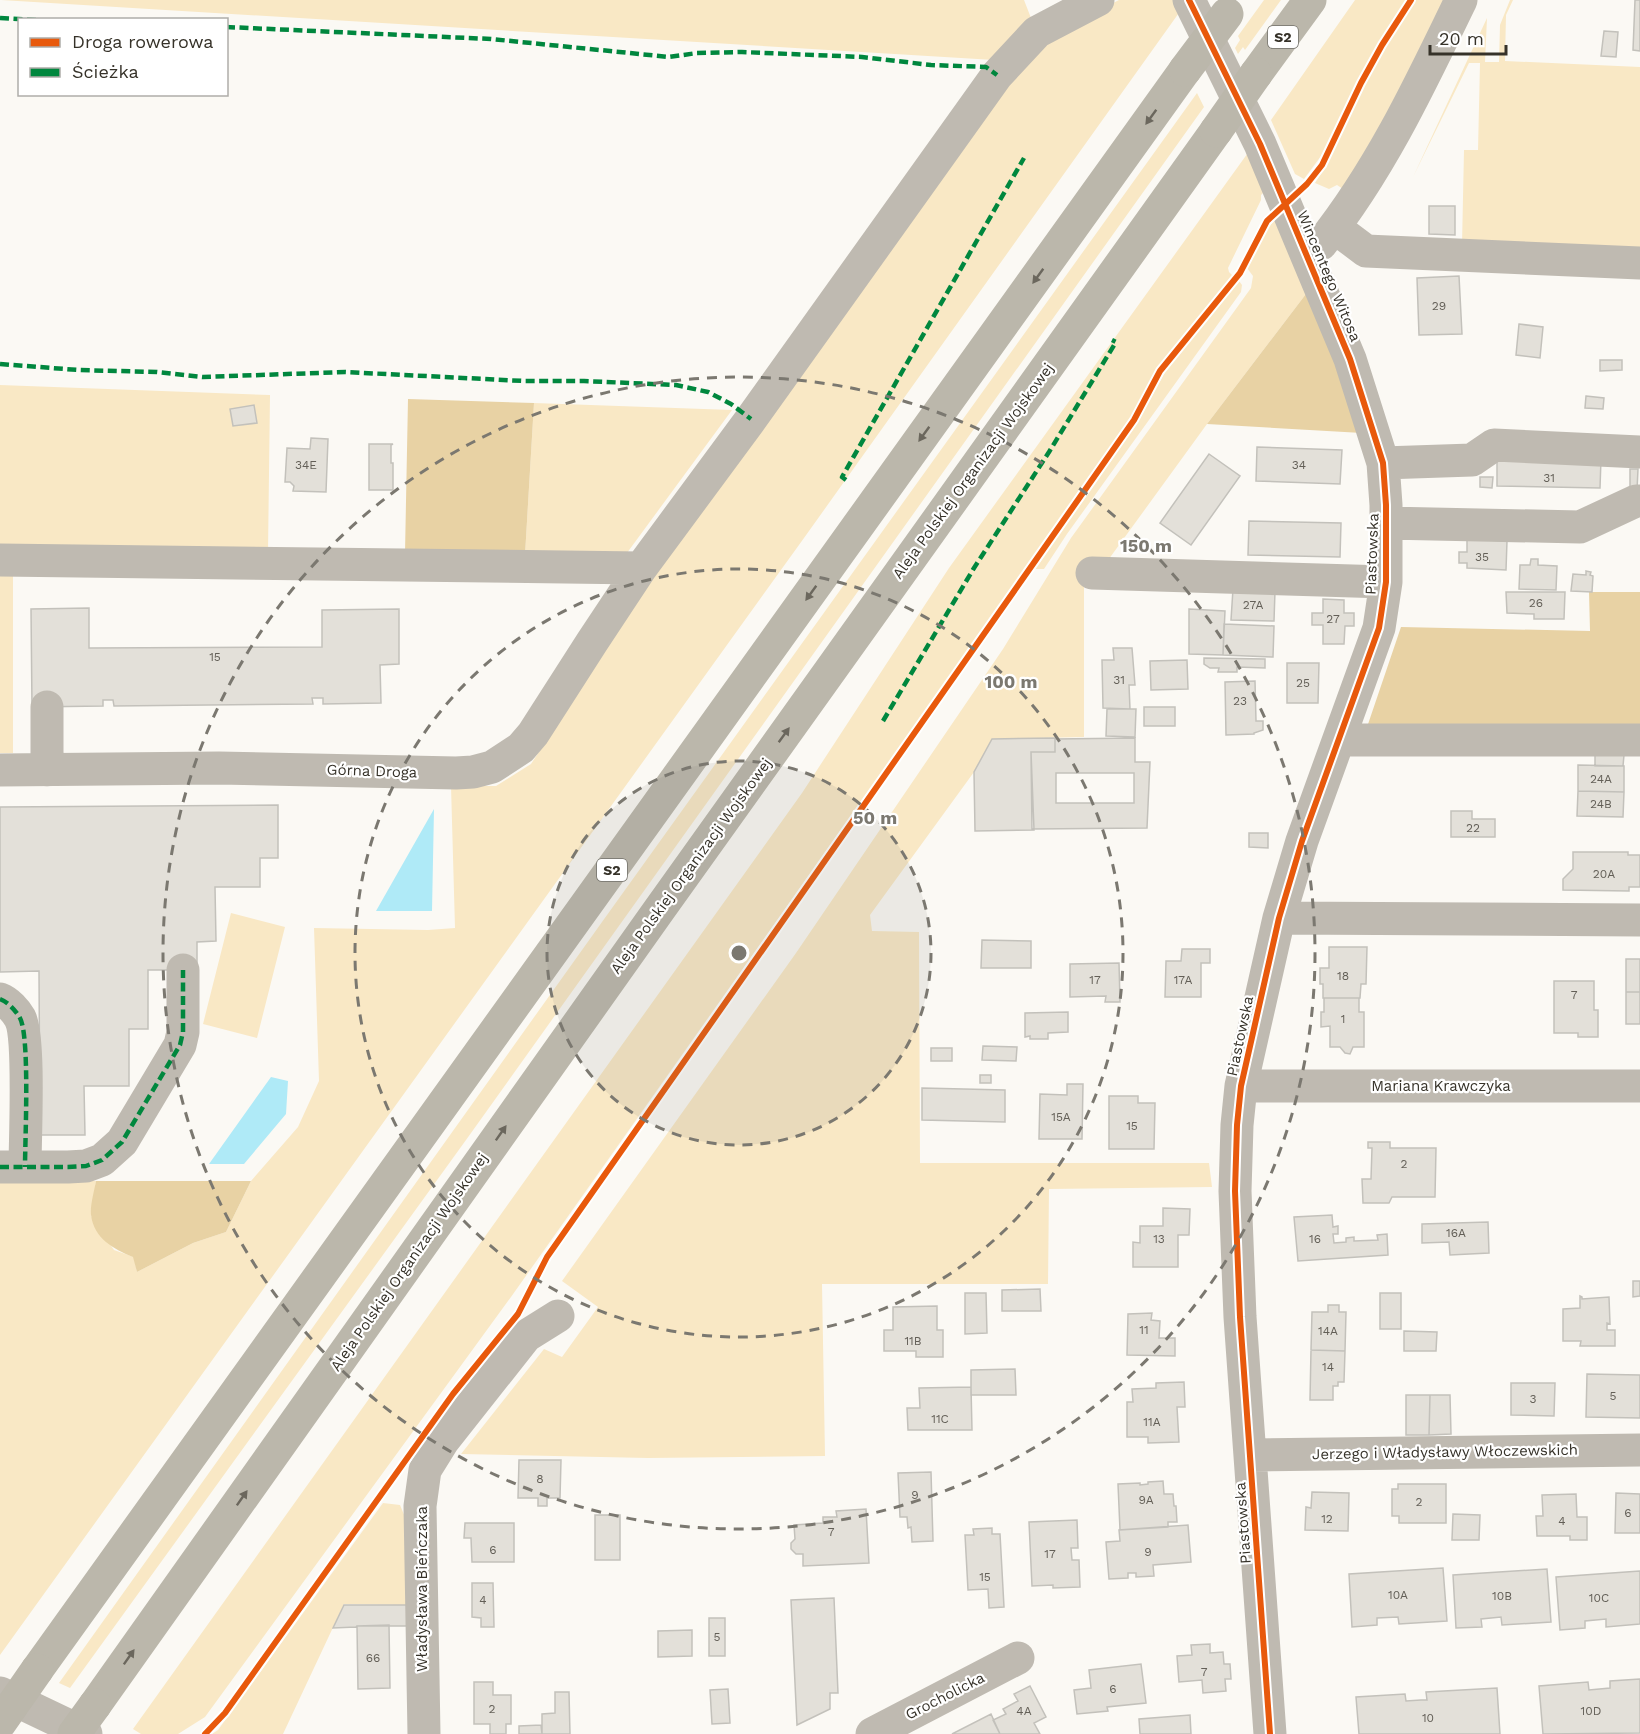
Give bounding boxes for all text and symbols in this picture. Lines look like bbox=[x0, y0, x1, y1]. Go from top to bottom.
legend bbox=[18, 18, 228, 96]
scale bar bbox=[1430, 18, 1506, 56]
road number: S2 bbox=[1268, 26, 1298, 48]
text: 20 m bbox=[1439, 28, 1484, 49]
text: Droga rowerowa bbox=[72, 31, 214, 52]
text: Ścieżka bbox=[72, 61, 139, 82]
one-way arrow bbox=[1145, 109, 1157, 125]
street label: Wincentego Witosa bbox=[1293, 208, 1365, 345]
one-way arrow bbox=[1032, 267, 1044, 283]
house number: 29 bbox=[1432, 299, 1446, 313]
street label: Aleja Polskiej Organizacji Wojskowej bbox=[889, 360, 1057, 582]
one-way arrow bbox=[918, 426, 930, 442]
house number: 34E bbox=[295, 458, 317, 472]
house number: 34 bbox=[1292, 458, 1306, 472]
house number: 31 bbox=[1543, 471, 1555, 485]
street label: Piastowska bbox=[1362, 512, 1382, 595]
text: 150 m bbox=[1120, 535, 1172, 556]
house number: 35 bbox=[1475, 550, 1489, 564]
one-way arrow bbox=[805, 585, 817, 600]
house number: 26 bbox=[1529, 596, 1543, 610]
house number: 27A bbox=[1243, 598, 1263, 612]
house number: 27 bbox=[1326, 612, 1340, 626]
house number: 15 bbox=[209, 650, 221, 664]
text: 100 m bbox=[984, 671, 1038, 692]
house number: 31 bbox=[1113, 673, 1125, 687]
house number: 25 bbox=[1296, 676, 1310, 690]
house number: 23 bbox=[1233, 694, 1247, 708]
one-way arrow bbox=[778, 727, 790, 743]
street label: Aleja Polskiej Organizacji Wojskowej bbox=[607, 755, 775, 977]
street label: Górna Droga bbox=[326, 760, 418, 782]
house number: 24A bbox=[1590, 772, 1612, 786]
house number: 24B bbox=[1590, 797, 1612, 811]
text: 50 m bbox=[853, 807, 897, 828]
house number: 22 bbox=[1466, 821, 1480, 835]
road number: S2 bbox=[597, 859, 627, 881]
house number: 20A bbox=[1593, 867, 1615, 881]
centre of rings bbox=[729, 943, 749, 963]
house number: 18 bbox=[1337, 969, 1349, 983]
house number: 17 bbox=[1089, 973, 1101, 987]
house number: 17A bbox=[1174, 973, 1192, 987]
house number: 7 bbox=[1571, 988, 1578, 1002]
street label: Piastowska bbox=[1223, 994, 1257, 1078]
house number: 1 bbox=[1341, 1012, 1345, 1026]
street label: Mariana Krawczyka bbox=[1371, 1077, 1511, 1095]
house number: 15A bbox=[1051, 1110, 1071, 1124]
house number: 15 bbox=[1126, 1119, 1138, 1133]
one-way arrow bbox=[495, 1126, 507, 1142]
street label: Aleja Polskiej Organizacji Wojskowej bbox=[326, 1149, 492, 1375]
house number: 2 bbox=[1401, 1157, 1408, 1171]
house number: 16A bbox=[1446, 1226, 1466, 1240]
house number: 13 bbox=[1153, 1232, 1165, 1246]
house number: 16 bbox=[1309, 1232, 1321, 1246]
house number: 11 bbox=[1139, 1323, 1149, 1337]
house number: 14A bbox=[1318, 1324, 1338, 1338]
house number: 11B bbox=[904, 1334, 922, 1348]
house number: 14 bbox=[1322, 1360, 1334, 1374]
house number: 5 bbox=[1610, 1389, 1617, 1403]
house number: 3 bbox=[1530, 1392, 1537, 1406]
house number: 11C bbox=[931, 1412, 949, 1426]
house number: 11A bbox=[1143, 1415, 1161, 1429]
street label: Jerzego i Władysławy Włoczewskich bbox=[1312, 1441, 1578, 1463]
house number: 8 bbox=[536, 1472, 544, 1486]
street label: Piastowska bbox=[1231, 1481, 1255, 1564]
house number: 9 bbox=[911, 1488, 919, 1502]
one-way arrow bbox=[236, 1490, 248, 1506]
house number: 9A bbox=[1138, 1493, 1154, 1507]
house number: 2 bbox=[1416, 1495, 1423, 1509]
street label: Władysława Bieńczaka bbox=[413, 1505, 431, 1672]
house number: 6 bbox=[1624, 1506, 1632, 1520]
house number: 12 bbox=[1321, 1512, 1333, 1526]
house number: 4 bbox=[1558, 1514, 1566, 1528]
house number: 7 bbox=[828, 1525, 835, 1539]
house number: 6 bbox=[489, 1543, 497, 1557]
house number: 9 bbox=[1144, 1545, 1152, 1559]
house number: 17 bbox=[1044, 1547, 1056, 1561]
house number: 15 bbox=[979, 1570, 991, 1584]
house number: 10A bbox=[1388, 1588, 1408, 1602]
house number: 10B bbox=[1492, 1589, 1512, 1603]
house number: 10C bbox=[1589, 1591, 1609, 1605]
house number: 4 bbox=[479, 1593, 487, 1607]
house number: 5 bbox=[714, 1630, 721, 1644]
one-way arrow bbox=[123, 1649, 135, 1665]
house number: 66 bbox=[366, 1651, 380, 1665]
house number: 7 bbox=[1201, 1665, 1208, 1679]
street label: Grocholicka bbox=[902, 1668, 988, 1724]
house number: 6 bbox=[1109, 1682, 1117, 1696]
house number: 2 bbox=[489, 1702, 496, 1716]
house number: 4A bbox=[1016, 1704, 1032, 1718]
house number: 10D bbox=[1581, 1704, 1601, 1718]
house number: 10 bbox=[1422, 1711, 1434, 1725]

